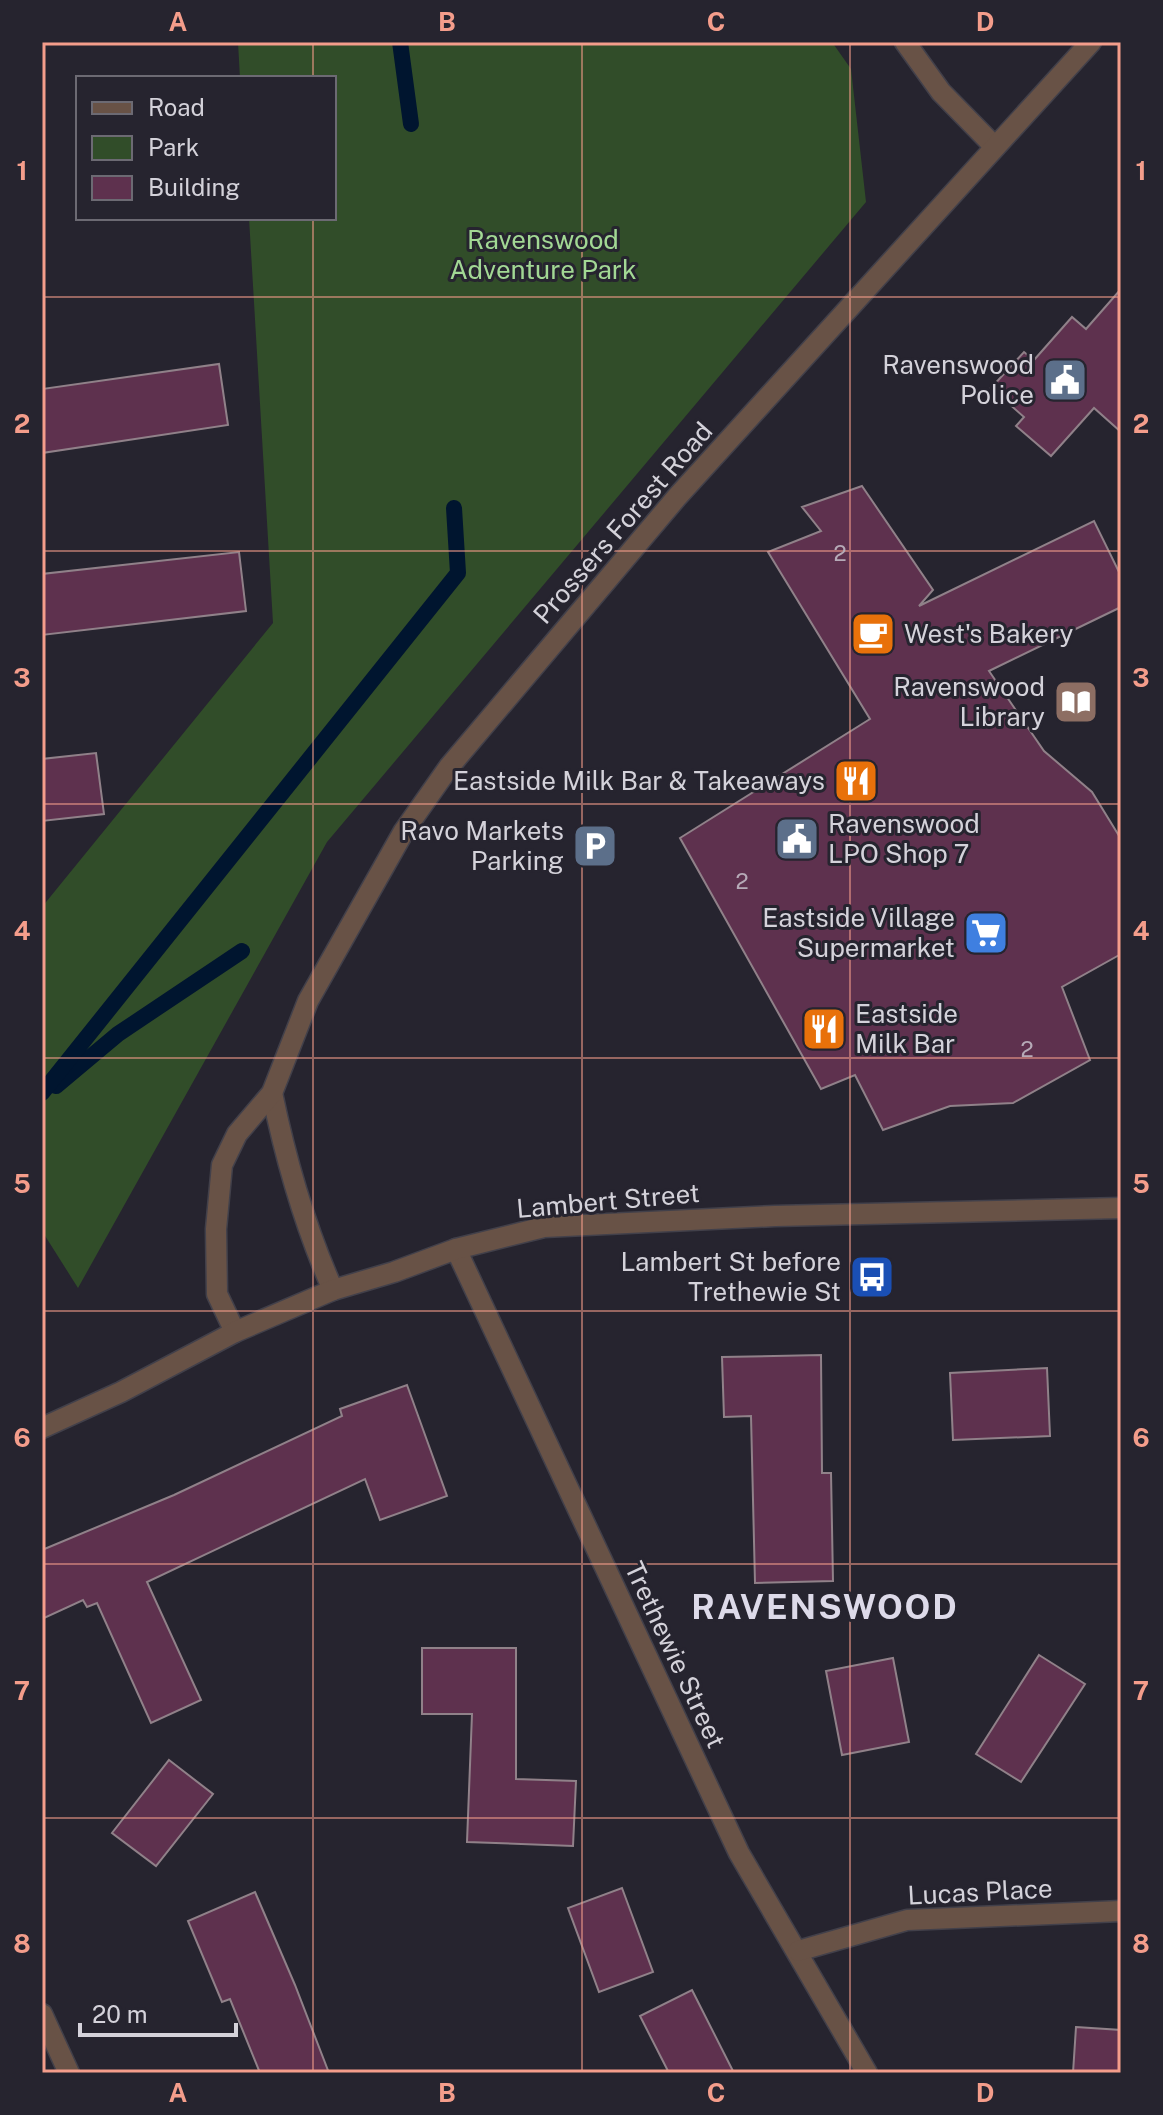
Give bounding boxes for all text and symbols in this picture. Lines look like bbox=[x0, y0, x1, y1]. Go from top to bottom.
text: A bbox=[169, 6, 188, 37]
text: B bbox=[438, 6, 456, 37]
text: C bbox=[707, 6, 725, 37]
text: D bbox=[976, 6, 994, 37]
legend bbox=[76, 76, 336, 220]
text: Road bbox=[148, 93, 205, 121]
text: Park bbox=[148, 133, 199, 161]
text: 1 bbox=[16, 155, 28, 186]
text: 1 bbox=[1135, 155, 1147, 186]
text: Building bbox=[148, 173, 240, 201]
park label: Ravenswood Adventure Park bbox=[449, 224, 637, 285]
place label: Ravenswood Police bbox=[882, 349, 1034, 410]
public building icon: Ravenswood Police bbox=[1041, 356, 1089, 404]
text: 2 bbox=[14, 408, 30, 439]
text: 2 bbox=[1133, 408, 1149, 439]
street label: Prossers Forest Road bbox=[527, 416, 719, 630]
house number: 2 bbox=[833, 540, 847, 566]
cafe icon: West's Bakery bbox=[849, 610, 897, 658]
place label: West's Bakery bbox=[904, 618, 1074, 649]
text: 3 bbox=[13, 662, 31, 693]
text: 3 bbox=[1132, 662, 1150, 693]
place label: Ravenswood Library bbox=[893, 671, 1045, 732]
library icon: Ravenswood Library bbox=[1052, 678, 1100, 726]
restaurant icon: Eastside Milk Bar & Takeaways bbox=[832, 757, 880, 805]
place label: Eastside Milk Bar & Takeaways bbox=[453, 765, 825, 796]
place label: Ravenswood LPO Shop 7 bbox=[828, 808, 980, 869]
place label: Ravo Markets Parking bbox=[400, 815, 564, 876]
public building icon: Ravenswood LPO Shop 7 bbox=[773, 815, 821, 863]
parking icon: Ravo Markets Parking bbox=[571, 822, 619, 870]
house number: 2 bbox=[735, 868, 749, 894]
place label: Eastside Village Supermarket bbox=[762, 902, 955, 963]
supermarket icon: Eastside Village Supermarket bbox=[962, 909, 1010, 957]
text: 4 bbox=[13, 915, 31, 946]
text: 4 bbox=[1132, 915, 1150, 946]
place label: Eastside Milk Bar bbox=[855, 998, 958, 1059]
restaurant icon: Eastside Milk Bar bbox=[800, 1005, 848, 1053]
house number: 2 bbox=[1020, 1036, 1034, 1062]
text: 5 bbox=[13, 1168, 31, 1199]
text: 5 bbox=[1132, 1168, 1150, 1199]
street label: Lambert Street bbox=[515, 1177, 701, 1224]
place label: Lambert St before Trethewie St bbox=[621, 1246, 841, 1307]
bus stop icon: Lambert St before Trethewie St bbox=[848, 1253, 896, 1301]
text: 6 bbox=[13, 1422, 31, 1453]
text: 6 bbox=[1132, 1422, 1150, 1453]
street label: Trethewie Street bbox=[619, 1557, 732, 1753]
district label: RAVENSWOOD bbox=[691, 1587, 959, 1627]
text: 7 bbox=[14, 1675, 30, 1706]
text: 7 bbox=[1133, 1675, 1149, 1706]
street label: Lucas Place bbox=[907, 1872, 1053, 1911]
text: 8 bbox=[13, 1928, 31, 1959]
text: 8 bbox=[1132, 1928, 1150, 1959]
scale bar bbox=[80, 1987, 236, 2037]
text: 20 m bbox=[92, 2000, 148, 2028]
text: A bbox=[169, 2077, 188, 2108]
text: B bbox=[438, 2077, 456, 2108]
text: C bbox=[707, 2077, 725, 2108]
text: D bbox=[976, 2077, 994, 2108]

